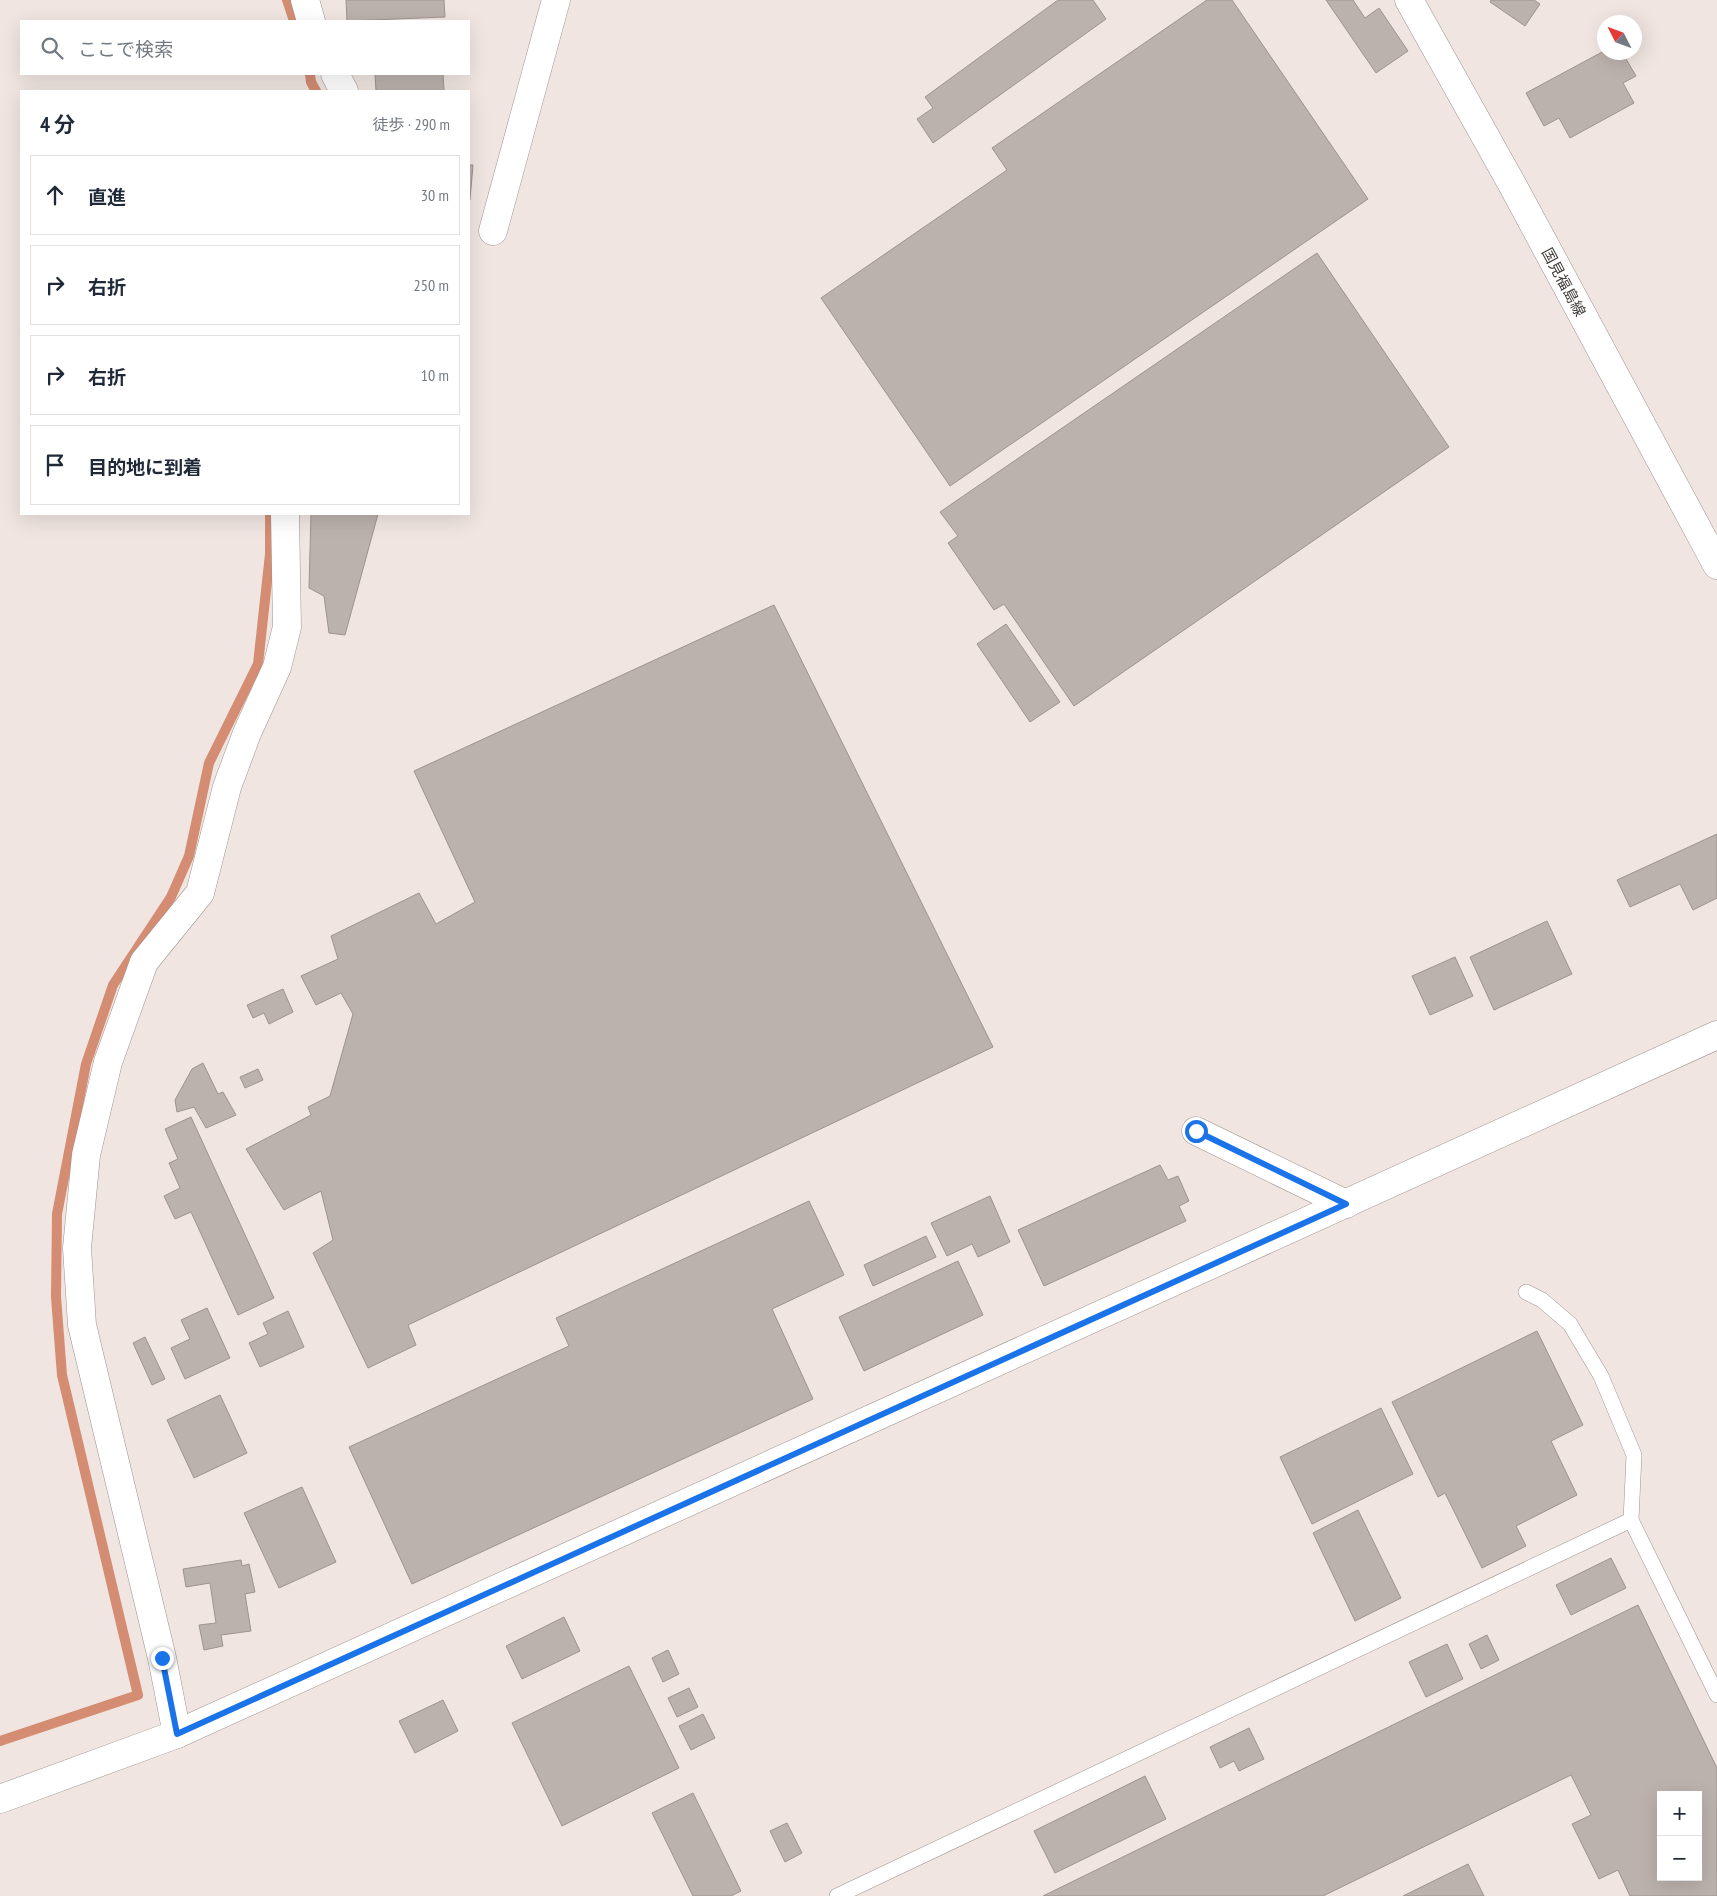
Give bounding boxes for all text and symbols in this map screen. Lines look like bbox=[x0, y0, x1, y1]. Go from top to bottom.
north arrow bbox=[1597, 15, 1642, 60]
search box bbox=[20, 20, 470, 75]
icon: search bbox=[38, 34, 66, 62]
text: ここで検索 bbox=[78, 37, 173, 61]
text: 4 分 bbox=[40, 111, 75, 138]
text: 徒歩 · 290 m bbox=[372, 114, 450, 134]
icon: ahead bbox=[41, 181, 69, 209]
text: 直進 bbox=[88, 185, 126, 209]
text: 30 m bbox=[421, 185, 449, 205]
street label: 国見福島線 bbox=[1538, 244, 1590, 320]
icon: right bbox=[41, 271, 69, 299]
text: 右折 bbox=[88, 275, 126, 299]
text: 250 m bbox=[414, 275, 449, 295]
icon: right bbox=[41, 361, 69, 389]
text: 右折 bbox=[88, 365, 126, 389]
text: 10 m bbox=[421, 365, 449, 385]
icon: arrive bbox=[41, 451, 69, 479]
text: 目的地に到着 bbox=[88, 455, 202, 479]
route start bbox=[1185, 1120, 1208, 1143]
route end bbox=[151, 1647, 174, 1670]
map controls bbox=[1657, 1791, 1702, 1881]
button: + bbox=[1657, 1791, 1702, 1836]
button: − bbox=[1657, 1836, 1702, 1881]

